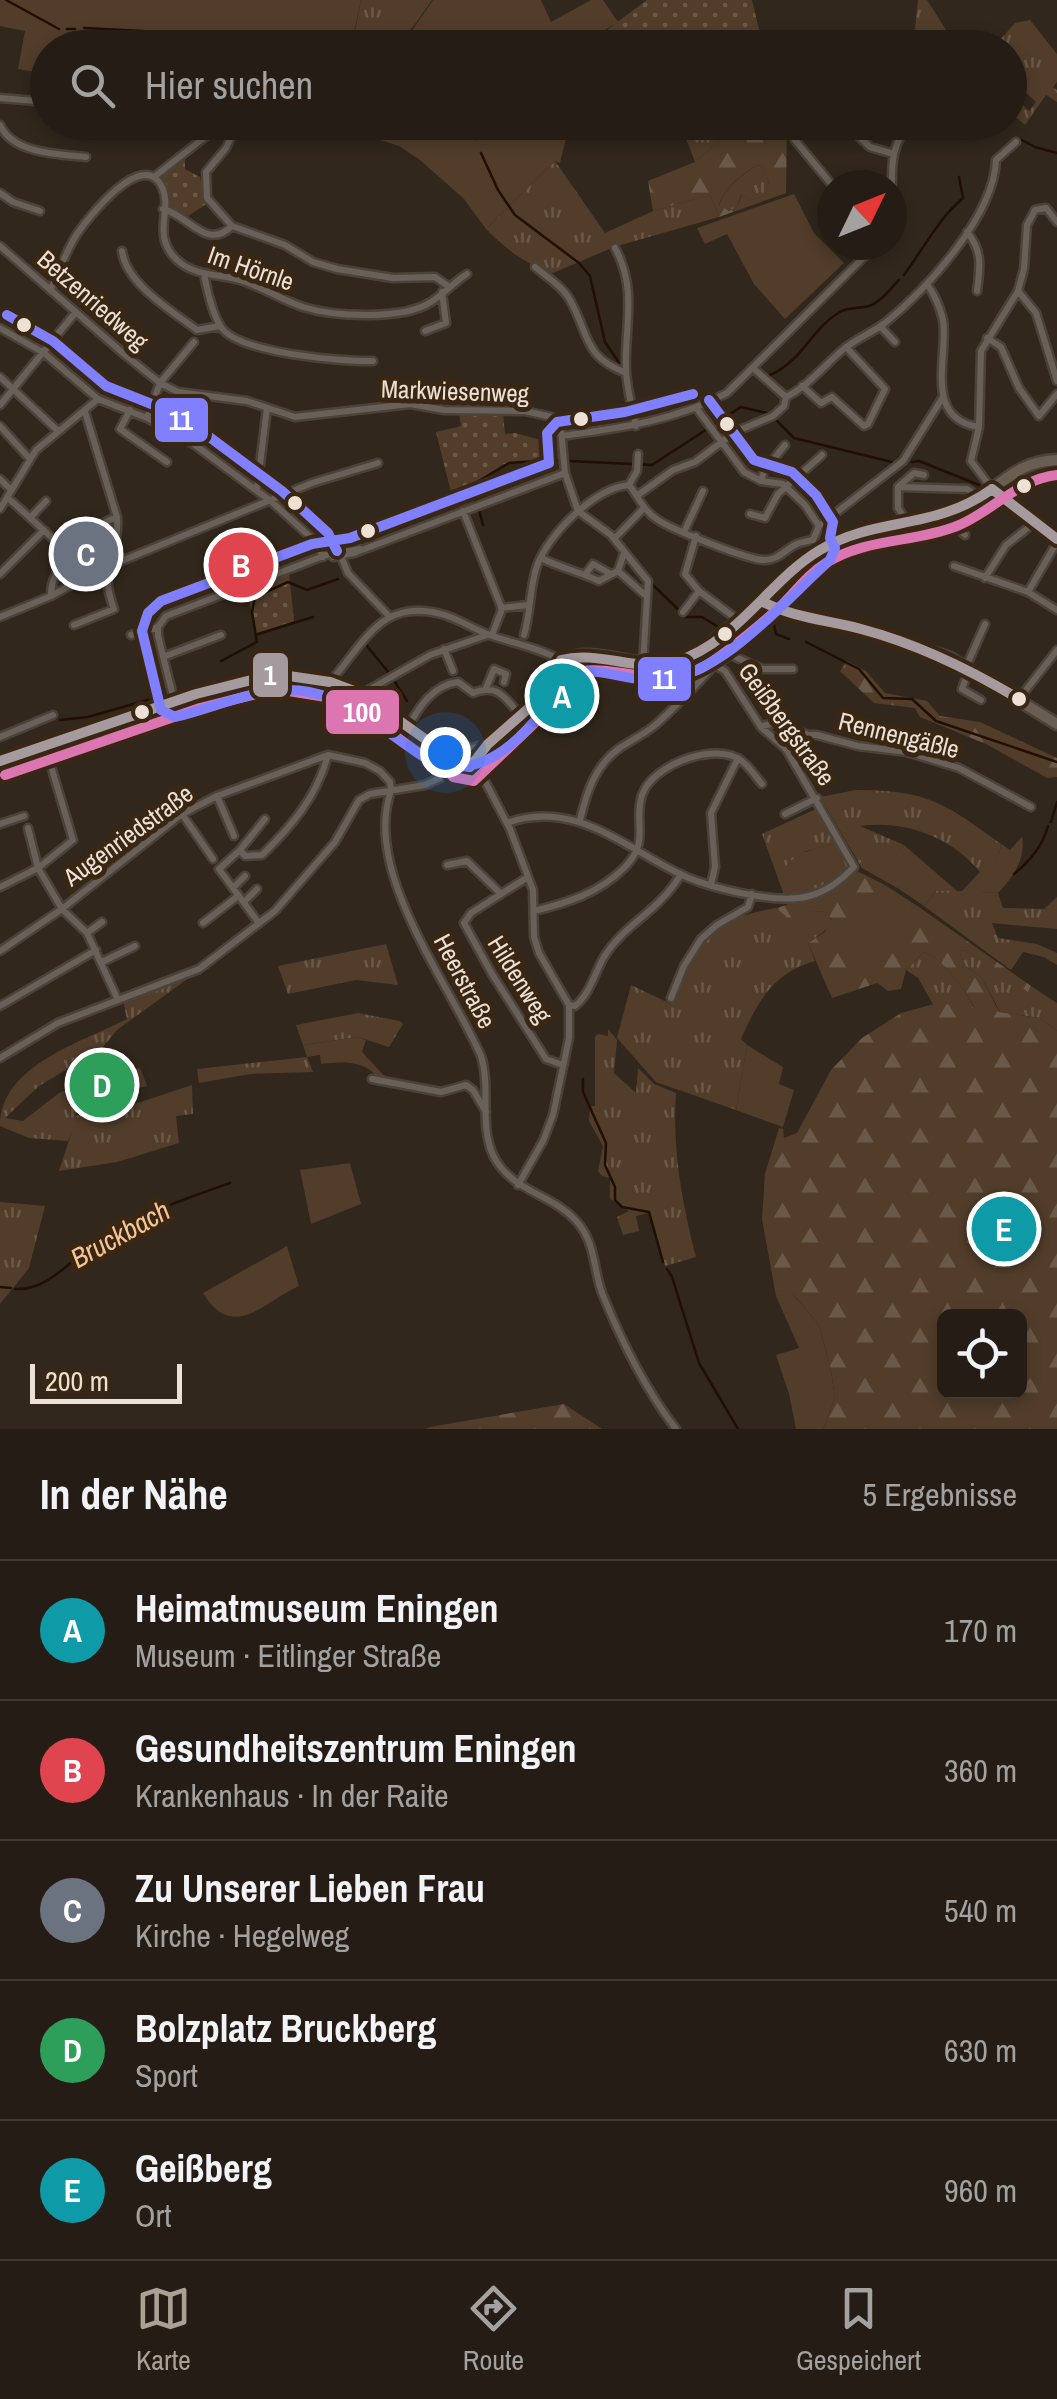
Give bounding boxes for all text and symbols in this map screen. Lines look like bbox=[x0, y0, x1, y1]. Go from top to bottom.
search box bbox=[30, 30, 1027, 140]
icon: search bbox=[65, 58, 120, 113]
text: Hier suchen bbox=[145, 60, 313, 111]
north arrow bbox=[817, 170, 907, 260]
street label: Im Hörnle bbox=[203, 237, 299, 299]
street label: Betzenriedweg bbox=[30, 242, 156, 358]
unlabelled marker bbox=[14, 315, 34, 335]
street label: Markwiesenweg bbox=[380, 371, 530, 411]
line badge: 11 bbox=[153, 396, 210, 444]
text: 11 bbox=[169, 401, 193, 439]
unlabelled marker bbox=[571, 409, 591, 429]
unlabelled marker bbox=[717, 414, 737, 434]
unlabelled marker bbox=[1014, 476, 1034, 496]
unlabelled marker bbox=[285, 493, 305, 513]
pin: C bbox=[54, 516, 118, 592]
unlabelled marker bbox=[358, 521, 378, 541]
pin: B bbox=[208, 528, 274, 602]
unlabelled marker bbox=[715, 624, 735, 644]
line badge: 1 bbox=[251, 651, 290, 699]
line badge: 11 bbox=[636, 655, 693, 703]
street label: Geißbergstraße bbox=[731, 655, 843, 793]
text: 1 bbox=[264, 656, 277, 694]
pin: A bbox=[530, 658, 594, 734]
text: 11 bbox=[652, 660, 676, 698]
line badge: 100 bbox=[324, 688, 401, 736]
unlabelled marker bbox=[1009, 689, 1029, 709]
text: 100 bbox=[343, 693, 381, 731]
unlabelled marker bbox=[132, 702, 152, 722]
street label: Rennengäßle bbox=[835, 704, 963, 766]
your location bbox=[420, 727, 471, 778]
street label: Augenriedstraße bbox=[55, 776, 200, 894]
street label: Heerstraße bbox=[426, 928, 504, 1034]
street label: Hildenweg bbox=[480, 929, 560, 1030]
pin: D bbox=[70, 1048, 134, 1122]
water label: Bruckbach bbox=[63, 1191, 177, 1277]
pin: E bbox=[972, 1192, 1036, 1266]
map controls bbox=[937, 1309, 1027, 1399]
button: locate bbox=[937, 1309, 1027, 1399]
scale bar bbox=[30, 1359, 182, 1404]
text: 200 m bbox=[45, 1362, 109, 1400]
text: In der Nähe bbox=[40, 1466, 228, 1522]
text: 5 Ergebnisse bbox=[862, 1473, 1017, 1516]
text: Heimatmuseum Eningen bbox=[135, 1583, 499, 1634]
text: A bbox=[63, 1609, 82, 1652]
text: 170 m bbox=[944, 1609, 1017, 1652]
text: Museum · Eitlinger Straße bbox=[135, 1634, 441, 1677]
text: Gesundheitszentrum Eningen bbox=[135, 1723, 577, 1774]
text: B bbox=[63, 1749, 82, 1792]
text: 360 m bbox=[944, 1749, 1017, 1792]
text: Krankenhaus · In der Raite bbox=[135, 1774, 449, 1817]
text: Zu Unserer Lieben Frau bbox=[135, 1863, 485, 1914]
text: C bbox=[63, 1889, 82, 1932]
text: 540 m bbox=[944, 1889, 1017, 1932]
text: Kirche · Hegelweg bbox=[135, 1914, 349, 1957]
text: Bolzplatz Bruckberg bbox=[135, 2003, 436, 2054]
text: D bbox=[63, 2029, 82, 2072]
text: 630 m bbox=[944, 2029, 1017, 2072]
text: Sport bbox=[135, 2054, 198, 2097]
text: Geißberg bbox=[135, 2143, 272, 2194]
text: E bbox=[64, 2169, 81, 2212]
text: 960 m bbox=[944, 2169, 1017, 2212]
text: Ort bbox=[135, 2194, 171, 2237]
tab: Karte bbox=[136, 2281, 191, 2379]
tab: Route bbox=[463, 2281, 524, 2379]
tab: Gespeichert bbox=[796, 2281, 921, 2379]

